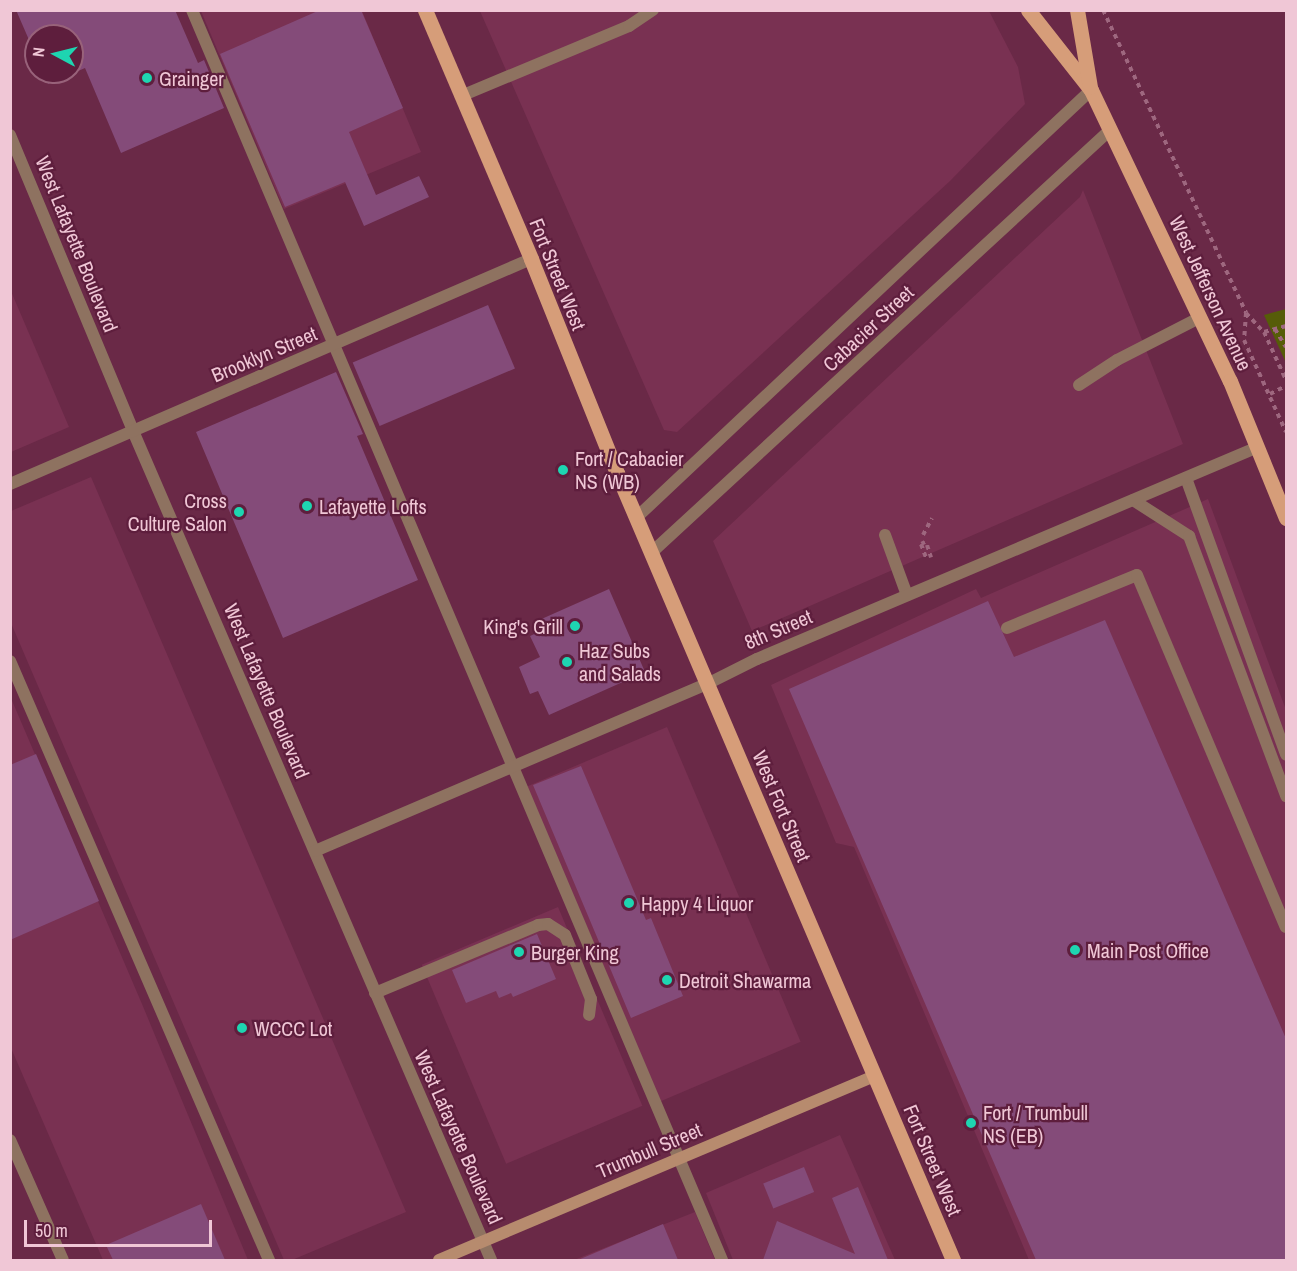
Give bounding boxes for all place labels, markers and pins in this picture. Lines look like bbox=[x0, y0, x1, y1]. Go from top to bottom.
place label: Grainger bbox=[159, 66, 224, 90]
marker: Grainger bbox=[140, 71, 154, 85]
place label: Fort / Cabacier NS (WB) bbox=[575, 446, 684, 493]
marker: Fort / Cabacier NS (WB) bbox=[556, 463, 570, 477]
place label: Cross Culture Salon bbox=[128, 488, 227, 535]
place label: Lafayette Lofts bbox=[319, 494, 427, 518]
marker: Lafayette Lofts bbox=[300, 499, 314, 513]
marker: Cross Culture Salon bbox=[232, 505, 246, 519]
place label: King's Grill bbox=[483, 614, 563, 638]
marker: King's Grill bbox=[568, 619, 582, 633]
place label: Haz Subs and Salads bbox=[579, 638, 661, 685]
marker: Haz Subs and Salads bbox=[560, 655, 574, 669]
place label: Happy 4 Liquor bbox=[641, 891, 753, 915]
marker: Happy 4 Liquor bbox=[622, 896, 636, 910]
place label: Main Post Office bbox=[1087, 938, 1209, 962]
place label: Burger King bbox=[531, 940, 619, 964]
marker: Main Post Office bbox=[1068, 943, 1082, 957]
marker: Burger King bbox=[512, 945, 526, 959]
place label: Detroit Shawarma bbox=[679, 968, 811, 992]
marker: Detroit Shawarma bbox=[660, 973, 674, 987]
place label: WCCC Lot bbox=[254, 1016, 332, 1040]
marker: WCCC Lot bbox=[235, 1021, 249, 1035]
place label: Fort / Trumbull NS (EB) bbox=[983, 1100, 1088, 1147]
marker: Fort / Trumbull NS (EB) bbox=[964, 1116, 978, 1130]

